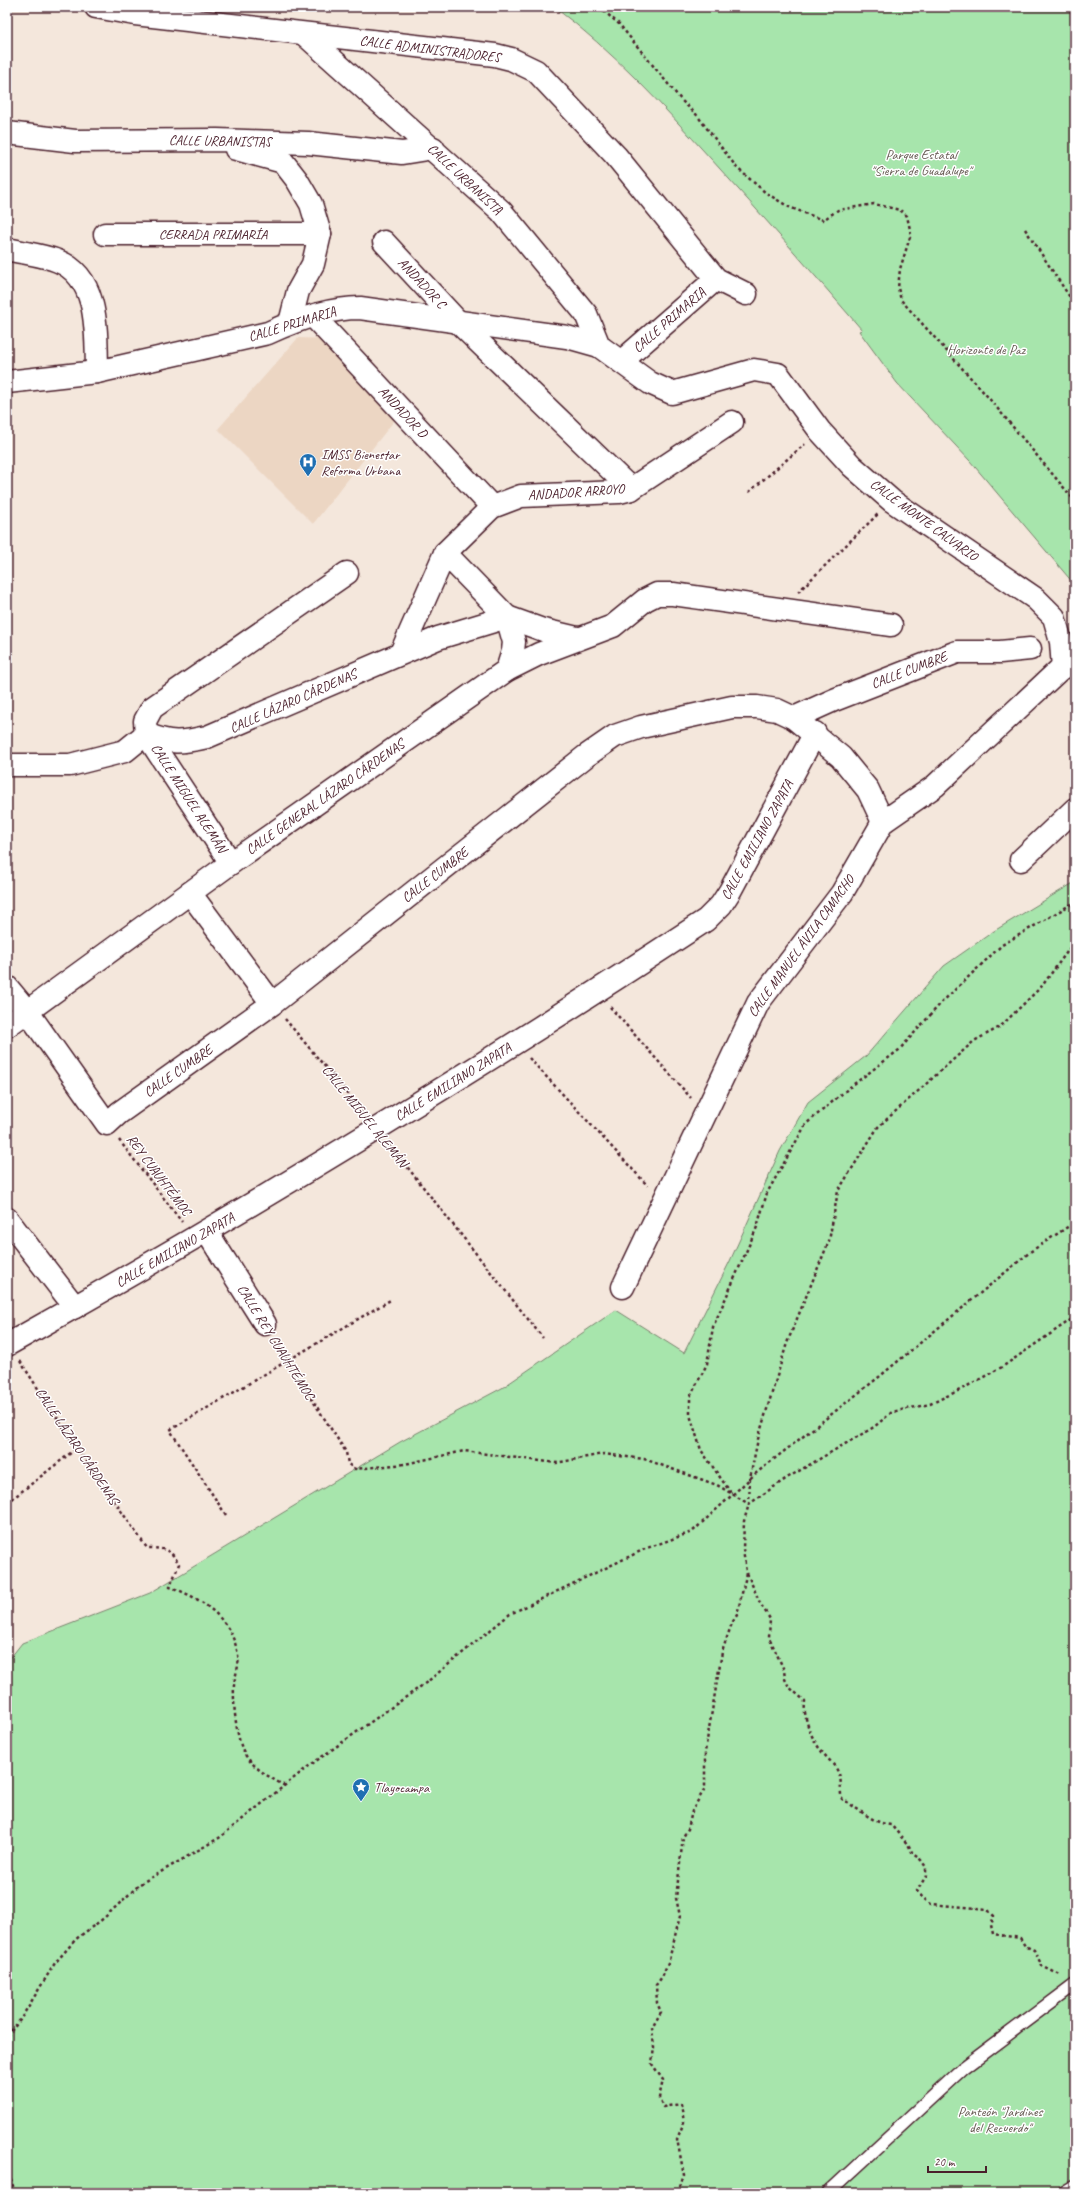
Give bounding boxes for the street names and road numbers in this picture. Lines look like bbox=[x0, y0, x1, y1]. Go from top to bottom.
street label: CALLE ADMINISTRADORES bbox=[359, 32, 503, 66]
street label: CALLE URBANISTAS bbox=[169, 132, 274, 150]
street label: CALLE URBANISTA bbox=[424, 140, 507, 219]
street label: CERRADA PRIMARÍA bbox=[159, 226, 268, 243]
street label: ANDADOR C bbox=[394, 254, 451, 314]
street label: CALLE PRIMARIA bbox=[629, 283, 710, 356]
street label: CALLE PRIMARIA bbox=[246, 302, 339, 345]
street label: ANDADOR D bbox=[375, 383, 432, 442]
street label: CALLE MONTE CALVARIO bbox=[867, 475, 983, 566]
street label: ANDADOR ARROYO bbox=[527, 480, 627, 504]
street label: CALLE CUMBRE bbox=[869, 647, 951, 692]
street label: CALLE LÁZARO CÁRDENAS bbox=[227, 664, 362, 737]
street label: CALLE GENERAL LÁZARO CÁRDENAS bbox=[243, 734, 410, 858]
street label: CALLE MIGUEL ALEMÁN bbox=[147, 740, 232, 858]
street label: CALLE EMILIANO ZAPATA bbox=[717, 776, 797, 903]
street label: CALLE CUMBRE bbox=[398, 843, 473, 906]
street label: CALLE MANUEL ÁVILA CAMACHO bbox=[744, 870, 859, 1020]
street label: CALLE EMILIANO ZAPATA bbox=[392, 1039, 515, 1125]
street label: CALLE CUMBRE bbox=[140, 1040, 217, 1101]
street label: CALLE MIGUEL ALEMÁN bbox=[319, 1062, 413, 1173]
street label: REY CUAUHTÉMOC bbox=[123, 1131, 196, 1221]
street label: CALLE EMILIANO ZAPATA bbox=[113, 1209, 238, 1291]
street label: CALLE REY CUAUHTÉMOC bbox=[234, 1281, 319, 1405]
street label: CALLE LÁZARO CÁRDENAS bbox=[32, 1384, 124, 1510]

